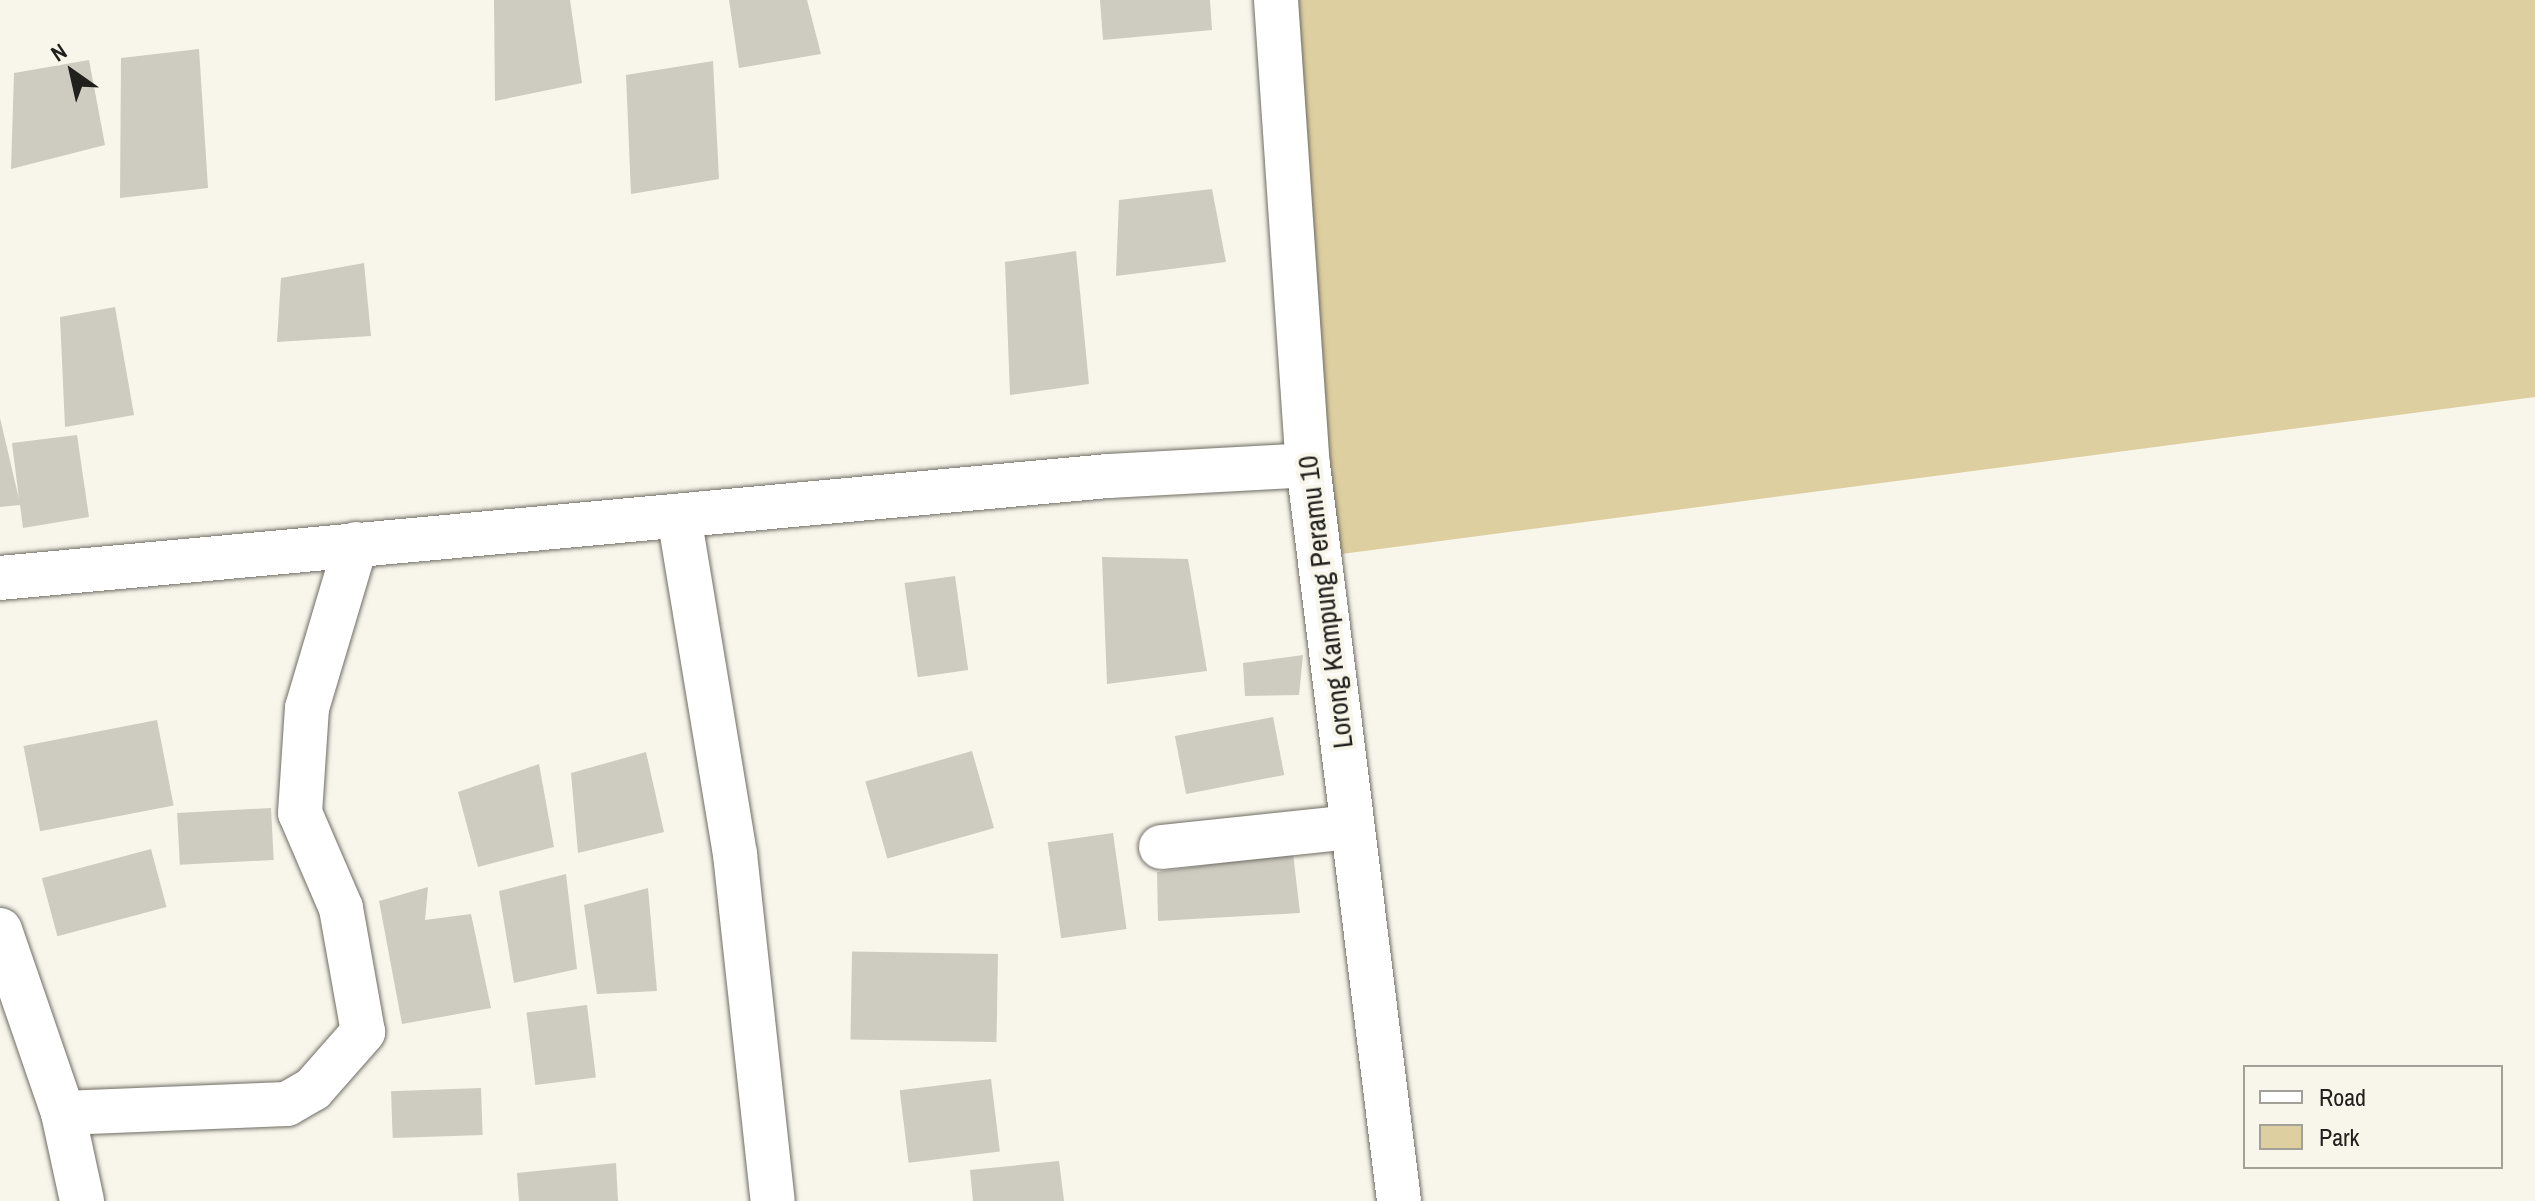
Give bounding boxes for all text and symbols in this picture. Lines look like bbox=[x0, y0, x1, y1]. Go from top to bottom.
north arrow bbox=[32, 32, 112, 112]
text: N bbox=[45, 36, 72, 68]
street label: Lorong Kampung Peramu 10 bbox=[1290, 454, 1360, 750]
legend bbox=[2243, 1065, 2503, 1169]
text: Road bbox=[2319, 1081, 2366, 1113]
text: Park bbox=[2319, 1121, 2359, 1153]

